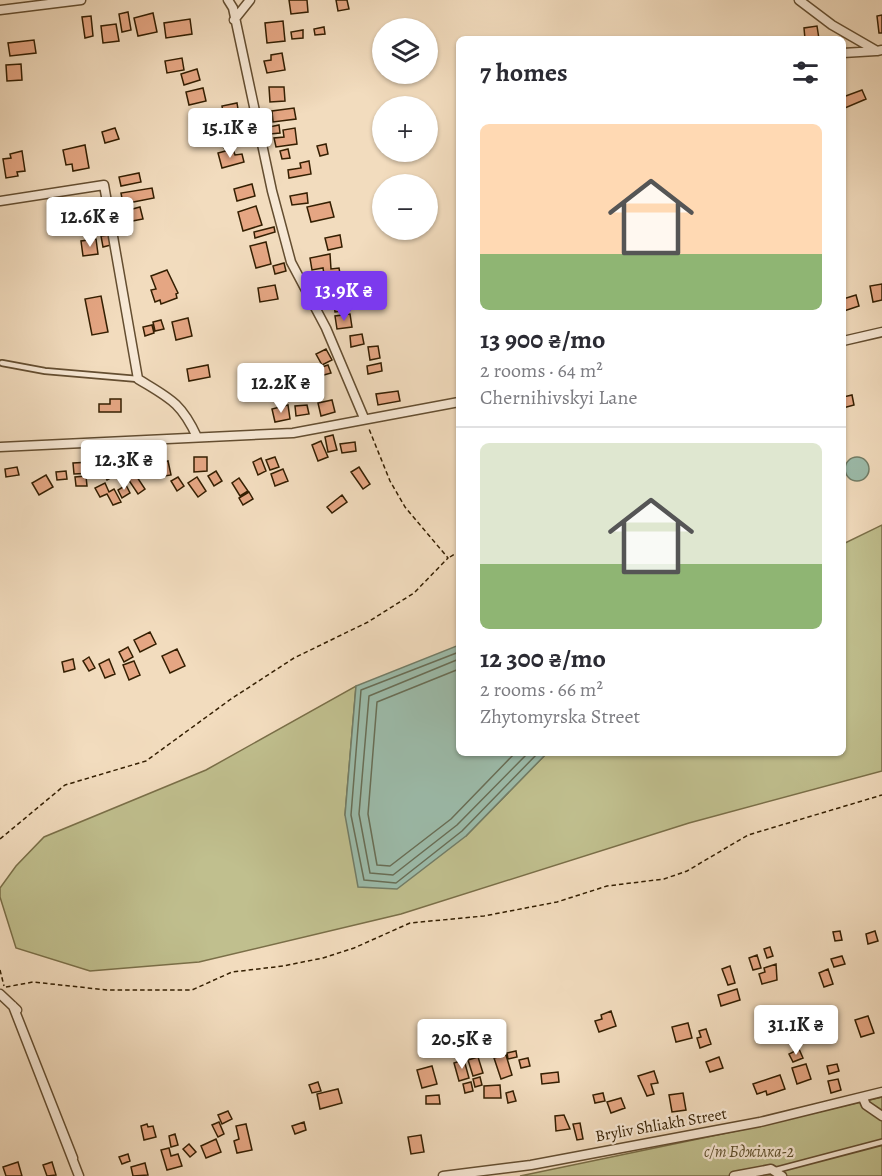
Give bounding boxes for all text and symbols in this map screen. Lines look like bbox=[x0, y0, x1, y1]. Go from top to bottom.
map controls bbox=[372, 18, 438, 240]
button: layers bbox=[372, 18, 438, 84]
text: 7 homes bbox=[480, 55, 568, 90]
icon: filters bbox=[789, 56, 822, 89]
button: + bbox=[372, 96, 438, 162]
pin: 15.1K ₴ bbox=[175, 108, 285, 159]
text: 15.1K ₴ bbox=[202, 114, 258, 141]
icon: home bbox=[597, 163, 705, 271]
button: − bbox=[372, 174, 438, 240]
pin: 12.6K ₴ bbox=[35, 197, 145, 248]
text: 12.6K ₴ bbox=[60, 203, 120, 230]
pin: 13.9K ₴ bbox=[289, 271, 399, 322]
text: 13.9K ₴ bbox=[315, 277, 373, 304]
text: 13 900 ₴/mo bbox=[480, 322, 605, 357]
text: 2 rooms · 64 m² bbox=[480, 357, 603, 384]
pin: 12.2K ₴ bbox=[226, 363, 336, 414]
text: 12.2K ₴ bbox=[251, 369, 311, 396]
text: Chernihivskyi Lane bbox=[480, 384, 638, 411]
pin: 12.3K ₴ bbox=[69, 440, 179, 491]
text: 12.3K ₴ bbox=[95, 446, 153, 473]
icon: home bbox=[597, 482, 705, 590]
text: 12 300 ₴/mo bbox=[480, 641, 606, 676]
text: 2 rooms · 66 m² bbox=[480, 676, 603, 703]
text: Zhytomyrska Street bbox=[480, 703, 640, 730]
pin: 31.1K ₴ bbox=[741, 1005, 851, 1056]
text: 31.1K ₴ bbox=[768, 1011, 824, 1038]
pin: 20.5K ₴ bbox=[407, 1019, 517, 1070]
text: 20.5K ₴ bbox=[431, 1025, 493, 1052]
street label: Bryliv Shliakh Street bbox=[593, 1103, 729, 1147]
park label: с/т Бджілка-2 bbox=[704, 1141, 794, 1163]

